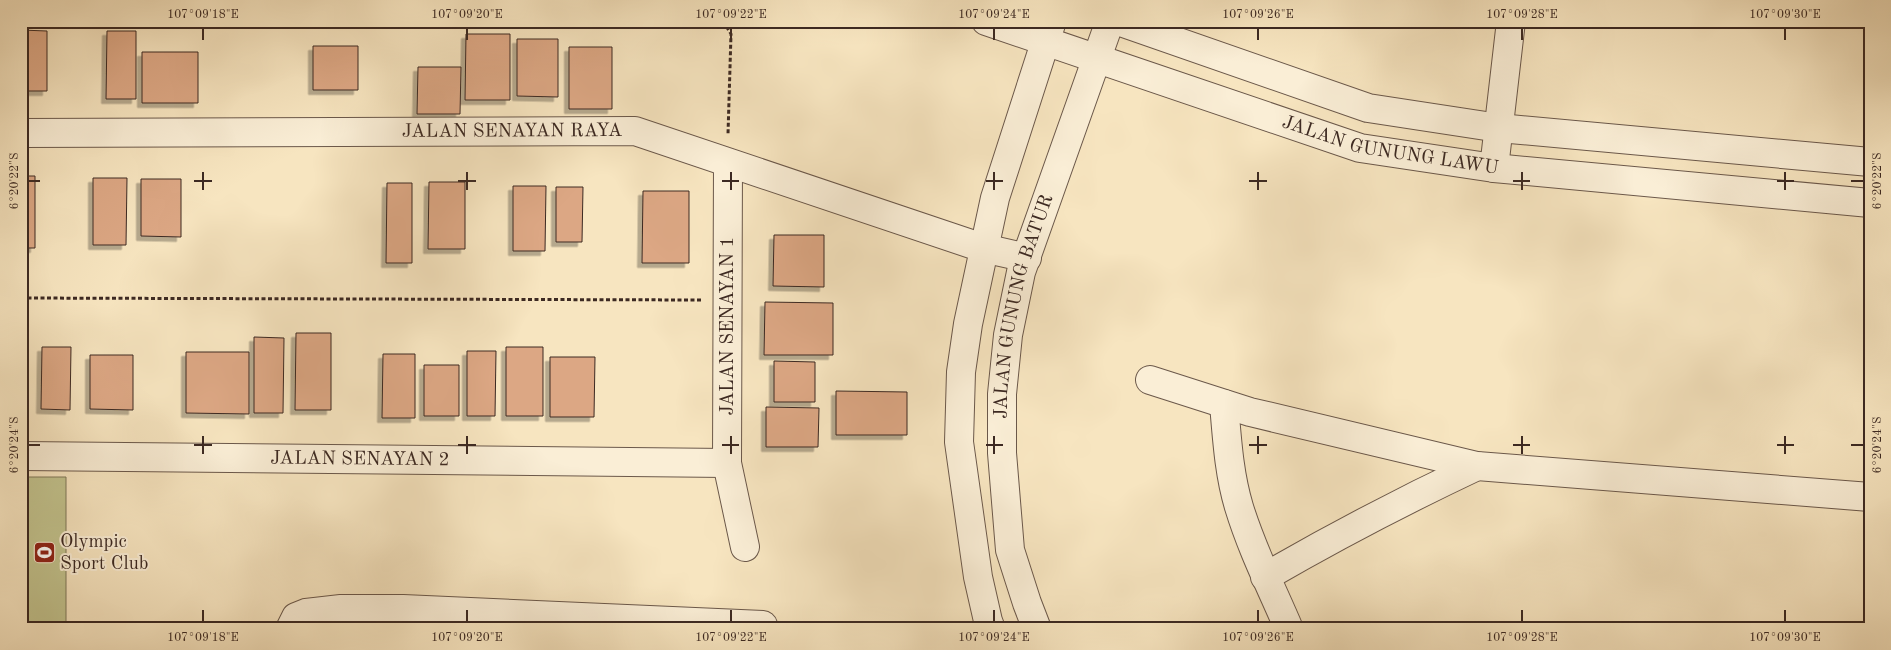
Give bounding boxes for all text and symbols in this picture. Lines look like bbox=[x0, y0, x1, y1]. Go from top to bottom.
text: 107°09'18"E bbox=[167, 9, 239, 21]
text: 107°09'20"E bbox=[431, 9, 503, 21]
text: 107°09'22"E bbox=[695, 9, 767, 21]
text: 107°09'24"E bbox=[958, 9, 1030, 21]
text: 107°09'26"E bbox=[1222, 9, 1294, 21]
text: 107°09'28"E bbox=[1486, 9, 1558, 21]
text: 107°09'30"E bbox=[1749, 9, 1821, 21]
street label: JALAN GUNUNG LAWU bbox=[1279, 113, 1500, 178]
street label: JALAN SENAYAN RAYA bbox=[402, 122, 623, 141]
text: 6°20'22"S bbox=[9, 153, 21, 209]
text: 6°20'22"S bbox=[1872, 153, 1884, 209]
street label: JALAN GUNUNG BATUR bbox=[992, 192, 1057, 419]
street label: JALAN SENAYAN 1 bbox=[719, 236, 738, 416]
text: 6°20'24"S bbox=[9, 417, 21, 473]
text: 6°20'24"S bbox=[1872, 417, 1884, 473]
street label: JALAN SENAYAN 2 bbox=[270, 449, 450, 470]
place label: Olympic Sport Club bbox=[60, 533, 149, 574]
sports icon: Olympic Sport Club bbox=[32, 541, 56, 565]
text: 107°09'18"E bbox=[167, 632, 239, 644]
text: 107°09'20"E bbox=[431, 632, 503, 644]
text: 107°09'22"E bbox=[695, 632, 767, 644]
text: 107°09'24"E bbox=[958, 632, 1030, 644]
text: 107°09'26"E bbox=[1222, 632, 1294, 644]
text: 107°09'28"E bbox=[1486, 632, 1558, 644]
text: 107°09'30"E bbox=[1749, 632, 1821, 644]

